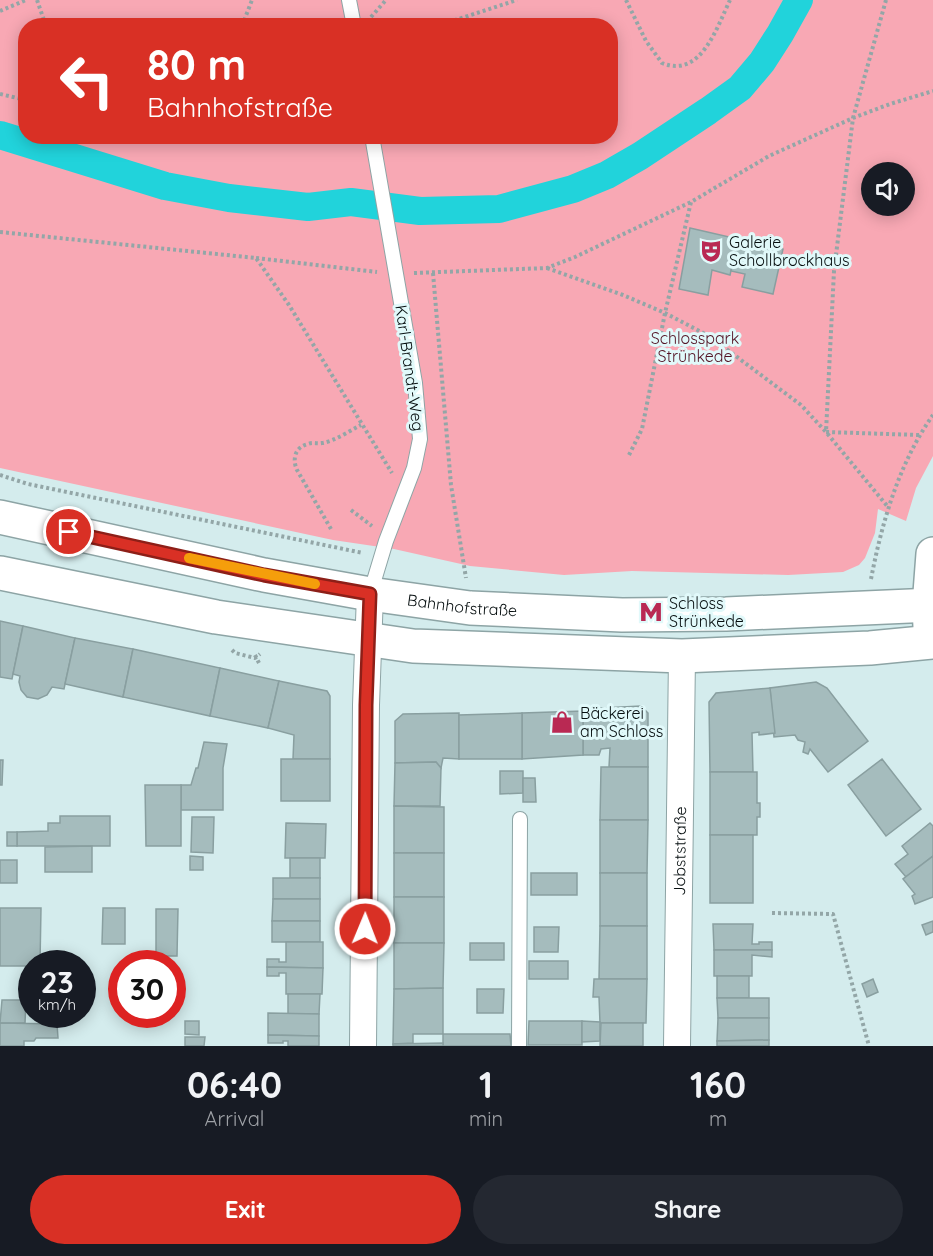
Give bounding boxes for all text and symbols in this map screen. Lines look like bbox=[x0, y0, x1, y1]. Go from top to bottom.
text: 80 m bbox=[147, 38, 246, 91]
icon: left bbox=[48, 42, 126, 120]
text: Bahnhofstraße bbox=[147, 90, 333, 124]
map controls bbox=[861, 162, 915, 216]
button: sound bbox=[861, 162, 915, 216]
place label: Galerie Schollbrockhaus bbox=[729, 232, 850, 270]
theatre icon: Galerie Schollbrockhaus bbox=[698, 238, 724, 264]
street label: Karl-Brandt-Weg bbox=[391, 304, 429, 432]
park label: Schlosspark Strünkede bbox=[651, 328, 739, 366]
pin bbox=[43, 506, 94, 557]
icon: arrive bbox=[52, 515, 85, 548]
street label: Bahnhofstraße bbox=[406, 589, 518, 620]
place label: Schloss Strünkede bbox=[669, 593, 744, 631]
metro station icon: Schloss Strünkede bbox=[638, 599, 664, 625]
place label: Bäckerei am Schloss bbox=[580, 703, 663, 741]
shop icon: Bäckerei am Schloss bbox=[549, 709, 575, 735]
street label: Jobststraße bbox=[669, 806, 690, 896]
position arrow bbox=[333, 897, 397, 961]
speed limit sign: 30 bbox=[108, 950, 186, 1028]
text: 23 bbox=[40, 963, 74, 1001]
text: km/h bbox=[38, 995, 76, 1014]
text: 06:40 bbox=[187, 1062, 282, 1107]
text: 1 bbox=[479, 1062, 493, 1107]
text: 160 bbox=[690, 1062, 746, 1107]
text: Arrival bbox=[205, 1106, 264, 1131]
text: min bbox=[469, 1106, 503, 1131]
text: m bbox=[709, 1106, 727, 1131]
button: Exit bbox=[30, 1175, 461, 1244]
button: Share bbox=[473, 1175, 903, 1244]

